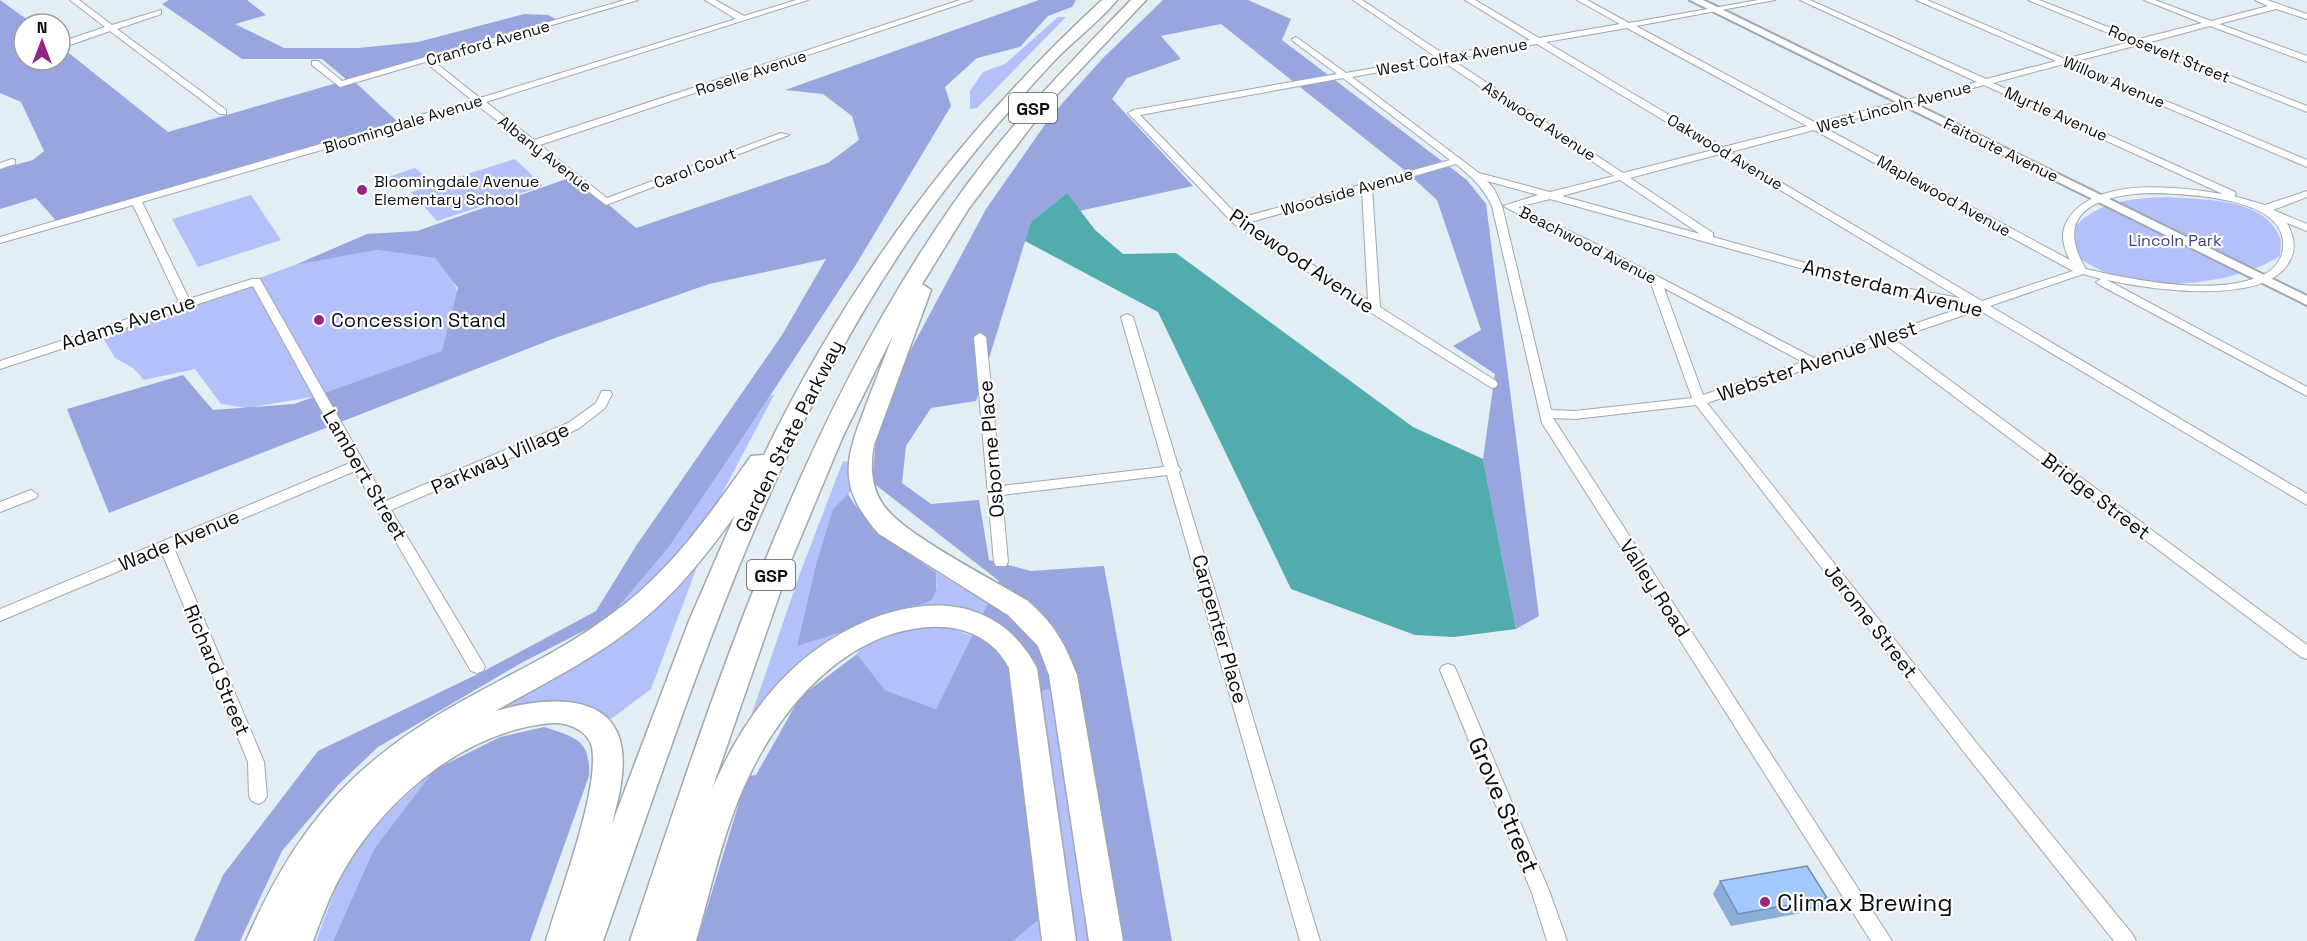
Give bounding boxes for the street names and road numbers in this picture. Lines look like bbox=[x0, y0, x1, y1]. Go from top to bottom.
street label: Cranford Avenue bbox=[424, 15, 552, 71]
street label: Roosevelt Street bbox=[2105, 20, 2233, 88]
street label: West Colfax Avenue bbox=[1375, 33, 1529, 81]
street label: Roselle Avenue bbox=[693, 45, 809, 101]
street label: Willow Avenue bbox=[2060, 51, 2168, 113]
street label: Ashwood Avenue bbox=[1478, 76, 1600, 166]
street label: West Lincoln Avenue bbox=[1814, 76, 1974, 138]
street label: Myrtle Avenue bbox=[2001, 82, 2111, 146]
street label: Bloomingdale Avenue bbox=[321, 90, 485, 158]
road number: GSP bbox=[1009, 93, 1057, 123]
street label: Oakwood Avenue bbox=[1663, 109, 1787, 195]
street label: Albany Avenue bbox=[494, 111, 596, 197]
street label: Faitoute Avenue bbox=[1940, 113, 2062, 187]
street label: Carol Court bbox=[651, 143, 739, 193]
street label: Maplewood Avenue bbox=[1873, 151, 2015, 241]
street label: Woodside Avenue bbox=[1279, 163, 1415, 221]
street label: Beachwood Avenue bbox=[1516, 201, 1660, 289]
street label: Pinewood Avenue bbox=[1224, 203, 1380, 319]
street label: Amsterdam Avenue bbox=[1800, 253, 1986, 323]
street label: Adams Avenue bbox=[57, 288, 199, 356]
street label: Webster Avenue West bbox=[1714, 315, 1920, 407]
street label: Garden State Parkway bbox=[729, 335, 849, 537]
street label: Osborne Place bbox=[972, 379, 1010, 519]
street label: Lambert Street bbox=[317, 405, 413, 545]
street label: Parkway Village bbox=[427, 416, 573, 500]
street label: Bridge Street bbox=[2036, 447, 2156, 545]
street label: Wade Avenue bbox=[115, 503, 243, 577]
street label: Valley Road bbox=[1614, 534, 1696, 642]
street label: Carpenter Place bbox=[1186, 551, 1254, 707]
street label: Jerome Street bbox=[1818, 559, 1924, 683]
road number: GSP bbox=[747, 560, 795, 590]
street label: Richard Street bbox=[178, 601, 256, 739]
street label: Grove Street bbox=[1461, 732, 1547, 878]

